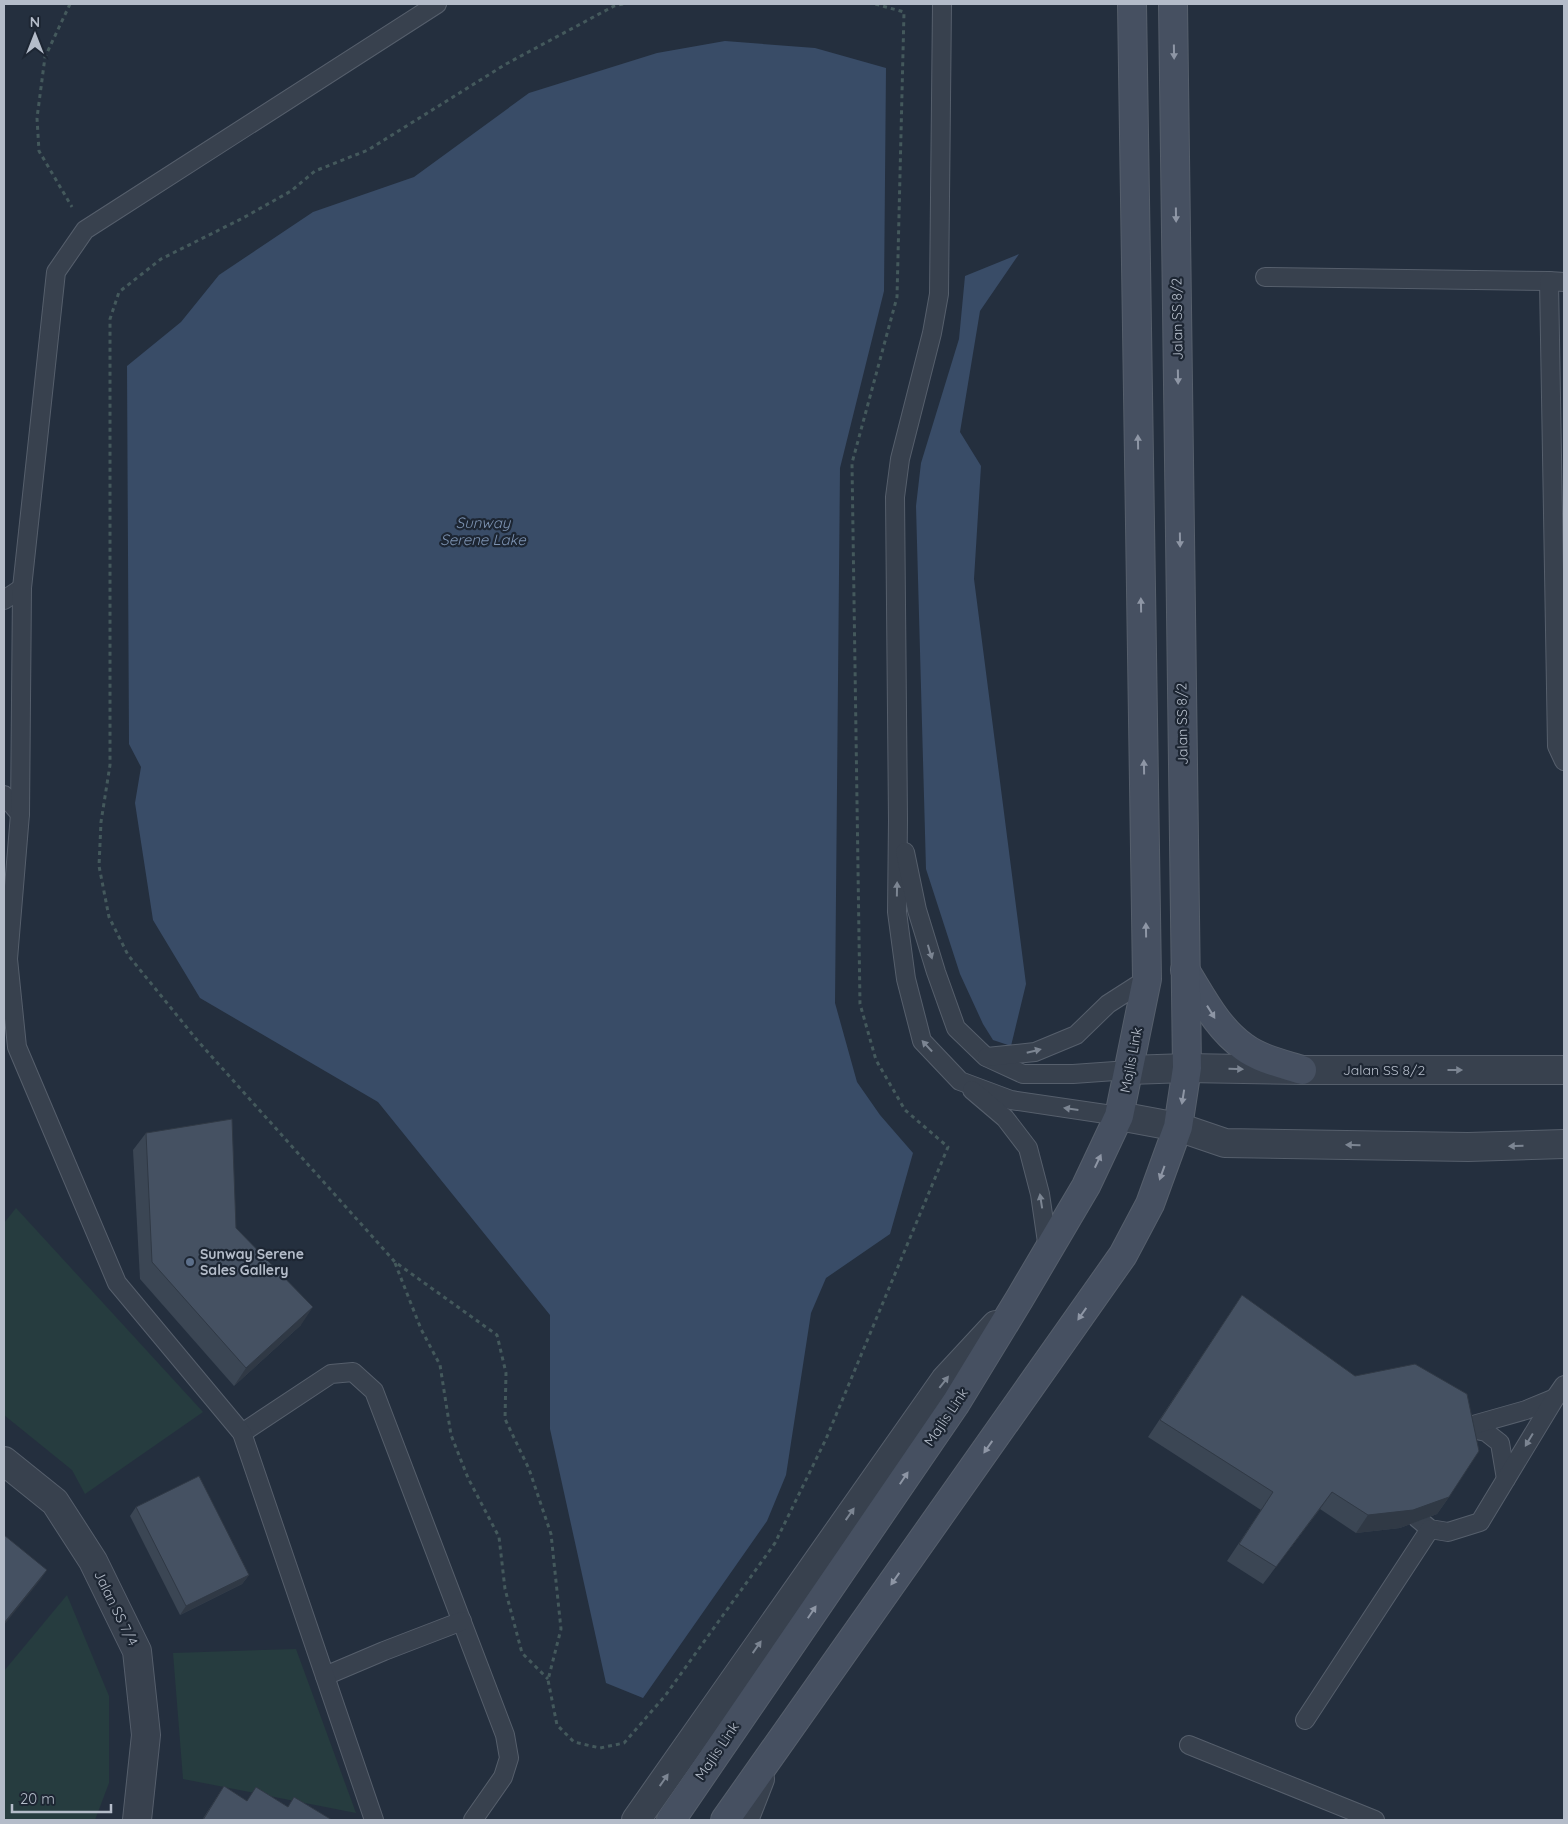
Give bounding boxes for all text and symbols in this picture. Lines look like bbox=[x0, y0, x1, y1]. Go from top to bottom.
north arrow bbox=[10, 10, 60, 60]
text: N bbox=[30, 13, 40, 31]
one-way arrow bbox=[1170, 45, 1178, 61]
one-way arrow bbox=[1172, 207, 1180, 223]
street label: Jalan SS 8/2 bbox=[1167, 277, 1187, 360]
one-way arrow bbox=[1174, 370, 1182, 386]
one-way arrow bbox=[1134, 434, 1142, 450]
water label: Sunway Serene Lake bbox=[440, 513, 526, 549]
one-way arrow bbox=[1176, 532, 1184, 548]
one-way arrow bbox=[1137, 597, 1145, 613]
street label: Jalan SS 8/2 bbox=[1172, 682, 1192, 765]
one-way arrow bbox=[1140, 759, 1148, 775]
one-way arrow bbox=[894, 881, 902, 897]
one-way arrow bbox=[1142, 922, 1150, 938]
one-way arrow bbox=[926, 945, 934, 960]
one-way arrow bbox=[1207, 1005, 1216, 1018]
street label: Majlis Link bbox=[1116, 1026, 1146, 1094]
one-way arrow bbox=[921, 1041, 933, 1053]
one-way arrow bbox=[1027, 1047, 1042, 1055]
street label: Jalan SS 8/2 bbox=[1343, 1061, 1425, 1079]
one-way arrow bbox=[1228, 1065, 1244, 1073]
one-way arrow bbox=[1448, 1066, 1464, 1074]
one-way arrow bbox=[1178, 1090, 1186, 1106]
one-way arrow bbox=[1063, 1105, 1079, 1113]
one-way arrow bbox=[1345, 1141, 1361, 1149]
one-way arrow bbox=[1507, 1142, 1523, 1150]
one-way arrow bbox=[1094, 1154, 1102, 1168]
one-way arrow bbox=[1158, 1166, 1166, 1181]
one-way arrow bbox=[1036, 1193, 1044, 1209]
place label: Sunway Serene Sales Gallery bbox=[200, 1245, 304, 1279]
marker: Sunway Serene Sales Gallery bbox=[184, 1256, 196, 1268]
one-way arrow bbox=[1077, 1307, 1087, 1321]
one-way arrow bbox=[939, 1376, 950, 1389]
street label: Majlis Link bbox=[920, 1384, 972, 1450]
one-way arrow bbox=[1525, 1433, 1534, 1446]
one-way arrow bbox=[983, 1440, 993, 1453]
one-way arrow bbox=[899, 1472, 909, 1485]
one-way arrow bbox=[845, 1508, 855, 1521]
street label: Jalan SS 7/4 bbox=[90, 1567, 142, 1649]
one-way arrow bbox=[890, 1573, 900, 1586]
one-way arrow bbox=[807, 1606, 817, 1619]
one-way arrow bbox=[752, 1641, 762, 1654]
street label: Majlis Link bbox=[691, 1718, 743, 1784]
one-way arrow bbox=[659, 1774, 669, 1787]
scale bar bbox=[12, 1782, 111, 1814]
text: 20 m bbox=[20, 1789, 55, 1808]

